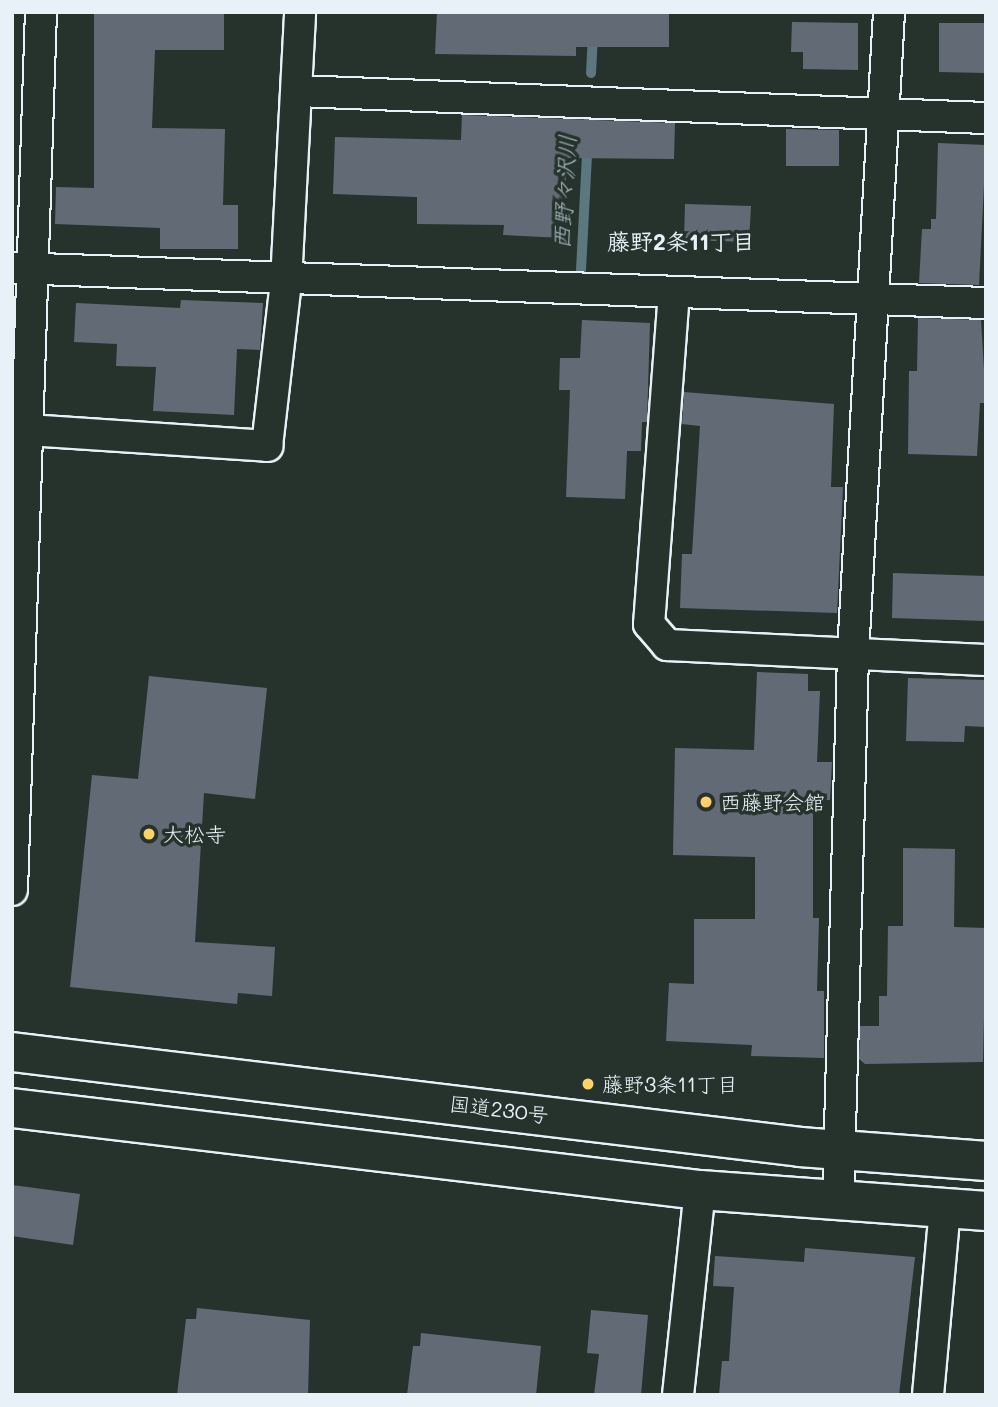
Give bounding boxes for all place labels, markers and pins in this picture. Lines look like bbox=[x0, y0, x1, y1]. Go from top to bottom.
place label: 西藤野会館 bbox=[720, 789, 825, 815]
marker: 西藤野会館 bbox=[698, 794, 714, 810]
place label: 大松寺 bbox=[163, 821, 226, 847]
marker: 大松寺 bbox=[141, 826, 157, 842]
place label: 藤野3条11丁目 bbox=[602, 1071, 738, 1097]
marker: 藤野3条11丁目 bbox=[580, 1076, 596, 1092]

